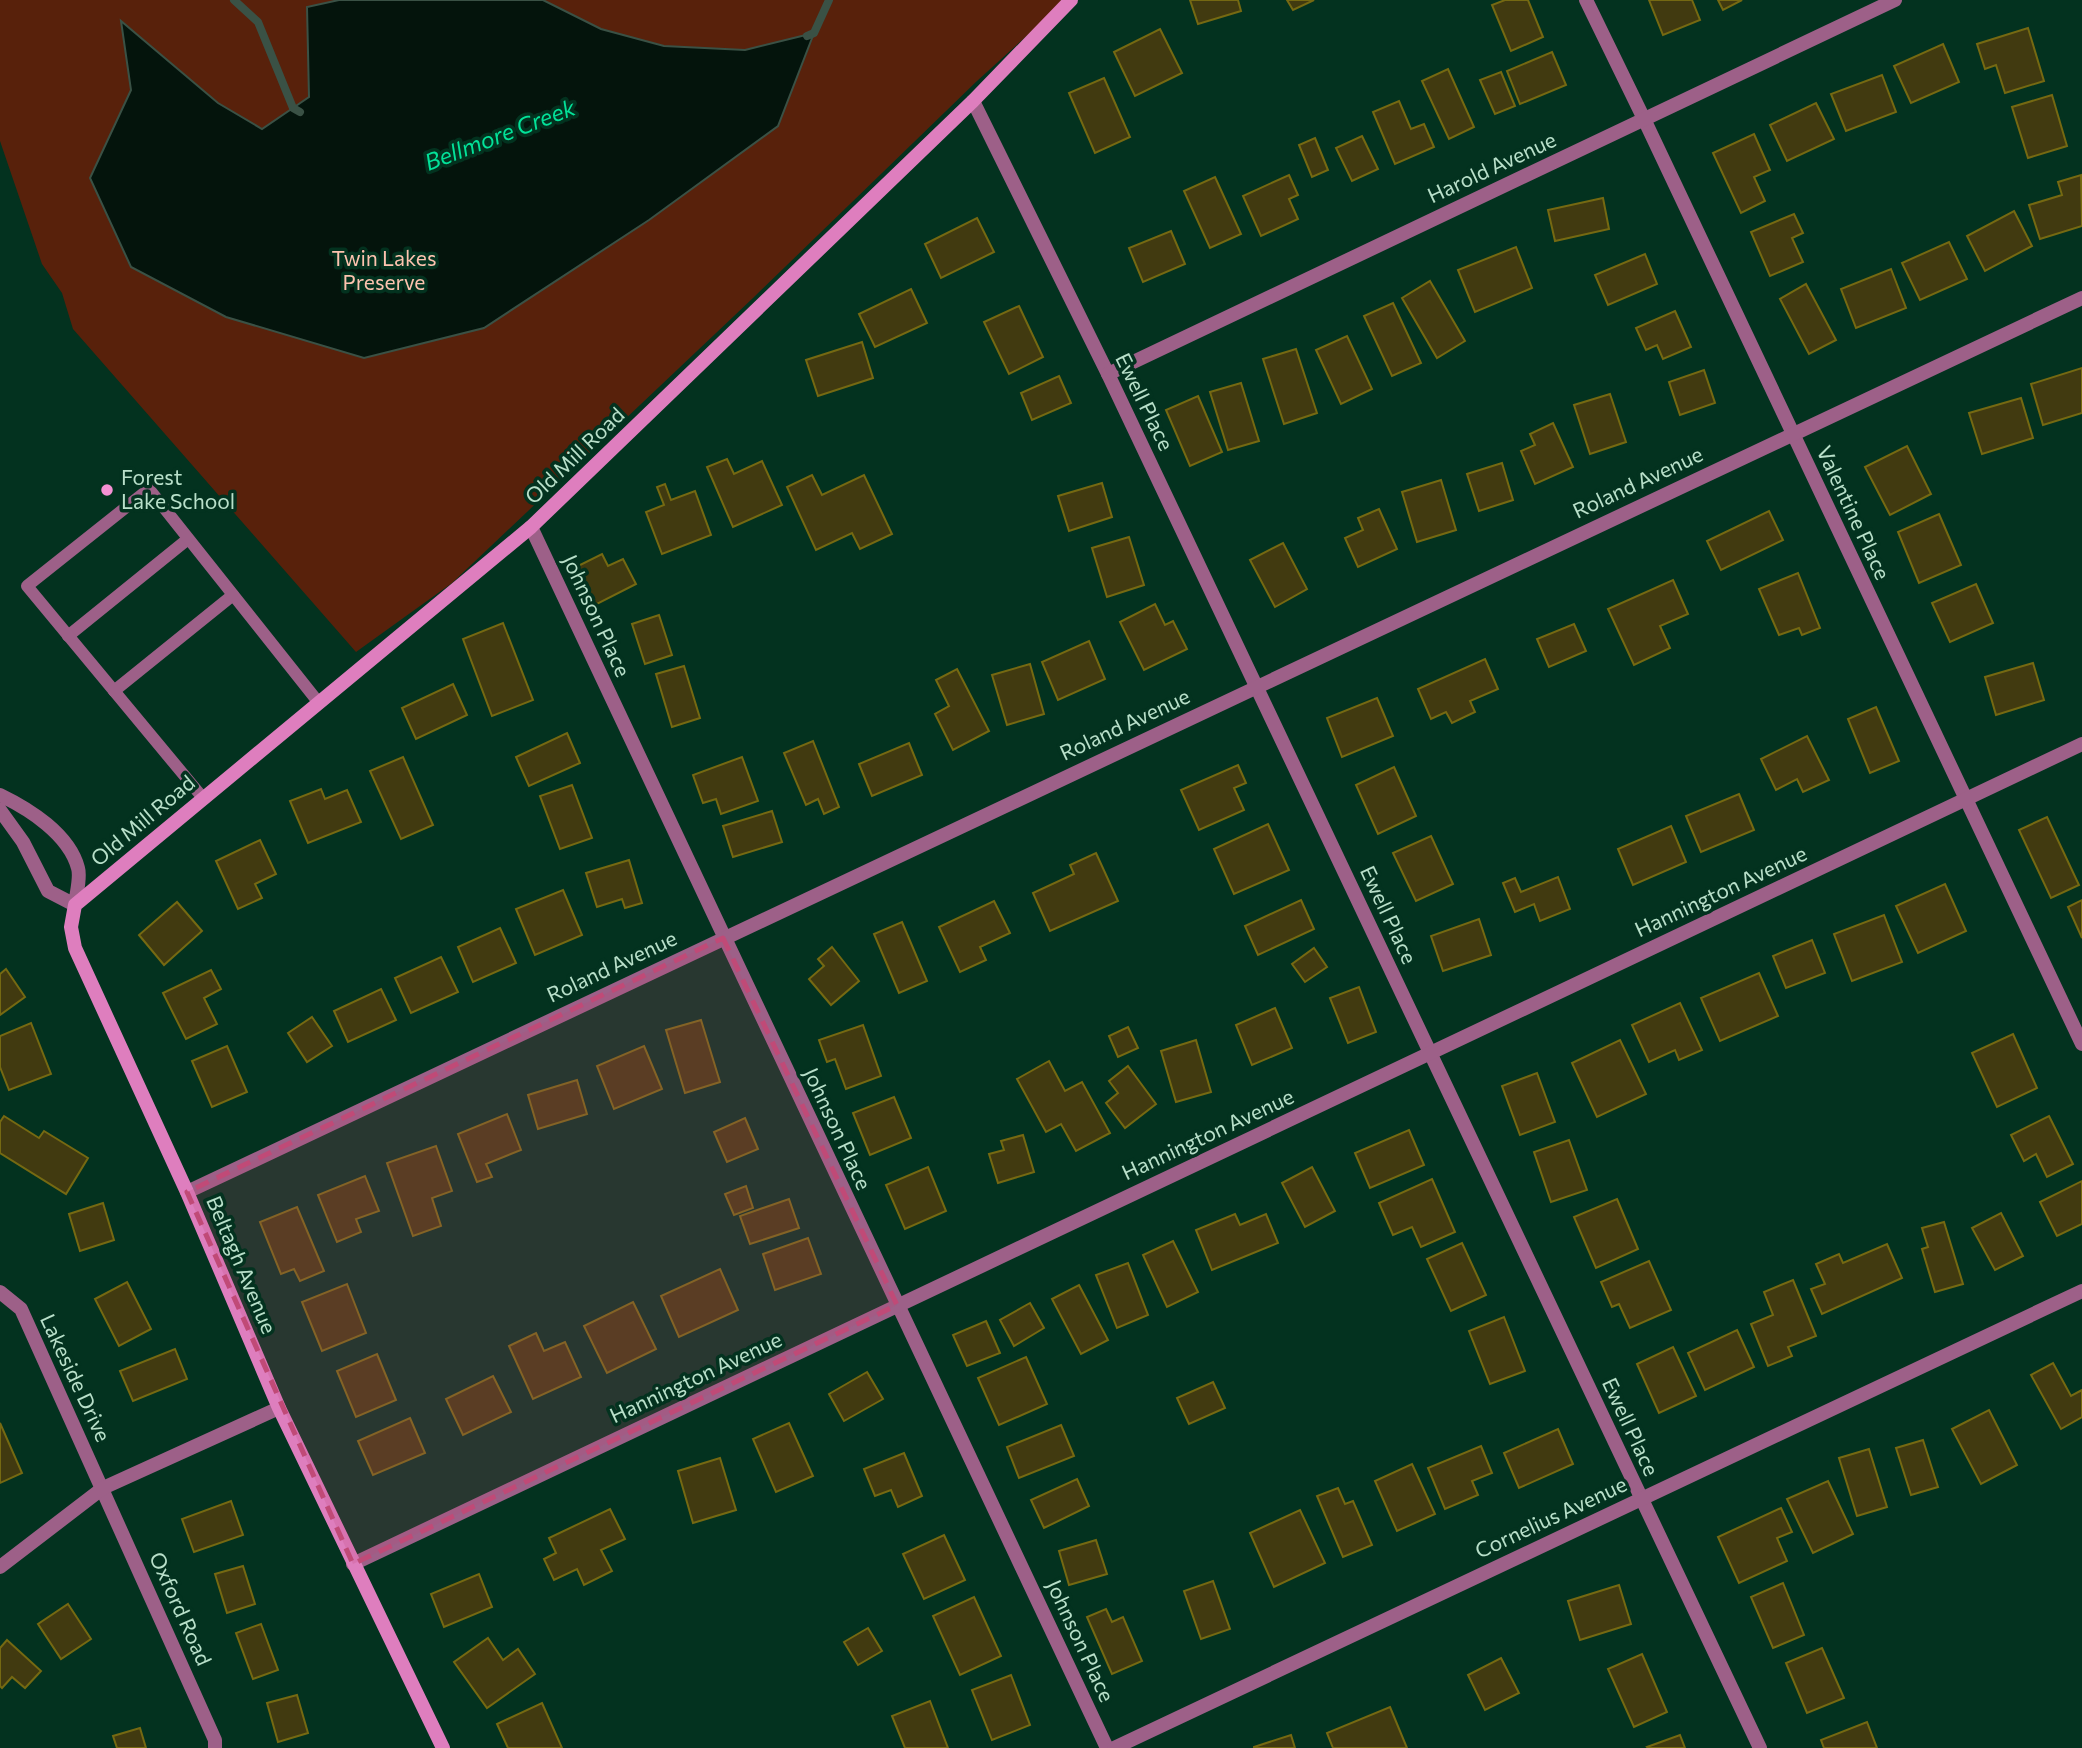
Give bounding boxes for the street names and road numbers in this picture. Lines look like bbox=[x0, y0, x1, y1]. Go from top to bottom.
street label: Harold Avenue bbox=[1423, 126, 1560, 207]
street label: Ewell Place bbox=[1111, 349, 1180, 454]
street label: Old Mill Road bbox=[519, 402, 629, 508]
street label: Roland Avenue bbox=[1568, 441, 1706, 523]
street label: Valentine Place bbox=[1812, 441, 1896, 583]
street label: Johnson Place bbox=[558, 550, 637, 680]
street label: Roland Avenue bbox=[1055, 683, 1193, 765]
street label: Old Mill Road bbox=[85, 769, 199, 871]
street label: Hannington Avenue bbox=[1630, 840, 1810, 941]
street label: Ewell Place bbox=[1356, 861, 1423, 967]
street label: Roland Avenue bbox=[542, 925, 680, 1007]
street label: Johnson Place bbox=[799, 1063, 878, 1193]
street label: Hannington Avenue bbox=[1117, 1083, 1297, 1184]
street label: Beltagh Avenue bbox=[202, 1192, 283, 1337]
street label: Lakeside Drive bbox=[36, 1310, 117, 1445]
street label: Hannington Avenue bbox=[605, 1326, 785, 1427]
street label: Ewell Place bbox=[1598, 1373, 1665, 1479]
street label: Cornelius Avenue bbox=[1471, 1471, 1630, 1563]
street label: Oxford Road bbox=[145, 1548, 218, 1669]
street label: Johnson Place bbox=[1042, 1575, 1121, 1705]

